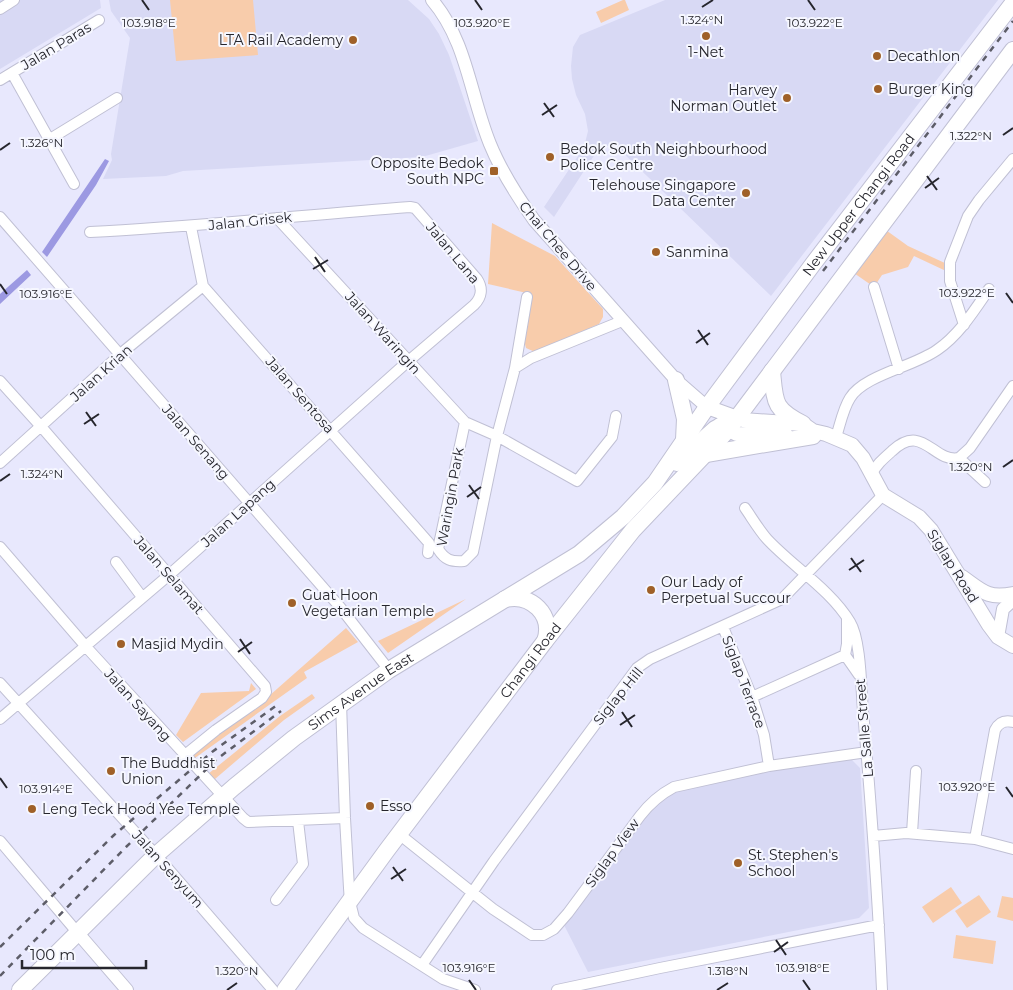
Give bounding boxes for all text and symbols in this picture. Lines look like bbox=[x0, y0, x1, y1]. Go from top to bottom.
text: 1.324°N bbox=[681, 12, 723, 27]
text: 103.918°E bbox=[122, 15, 176, 30]
text: 103.920°E bbox=[454, 15, 510, 30]
text: 103.922°E bbox=[787, 15, 843, 30]
street label: Jalan Paras bbox=[17, 18, 94, 74]
marker: 1-Net bbox=[700, 30, 712, 42]
place label: LTA Rail Academy bbox=[219, 31, 343, 49]
marker: LTA Rail Academy bbox=[347, 34, 359, 46]
place label: 1-Net bbox=[688, 43, 724, 61]
place label: Decathlon bbox=[887, 47, 960, 65]
marker: Decathlon bbox=[871, 50, 883, 62]
place label: Burger King bbox=[888, 80, 974, 98]
place label: Harvey Norman Outlet bbox=[670, 81, 777, 115]
marker: Burger King bbox=[872, 83, 884, 95]
marker: Harvey Norman Outlet bbox=[781, 92, 793, 104]
text: 1.322°N bbox=[950, 128, 992, 143]
street label: New Upper Changi Road bbox=[798, 130, 919, 279]
text: 1.326°N bbox=[21, 135, 63, 150]
place label: Bedok South Neighbourhood Police Centre bbox=[560, 140, 767, 174]
marker: Bedok South Neighbourhood Police Centre bbox=[544, 151, 556, 163]
place label: Opposite Bedok South NPC bbox=[371, 154, 485, 188]
marker: Opposite Bedok South NPC bbox=[488, 165, 500, 177]
place label: Telehouse Singapore Data Center bbox=[590, 176, 736, 210]
marker: Telehouse Singapore Data Center bbox=[740, 187, 752, 199]
street label: Chai Chee Drive bbox=[515, 197, 601, 295]
street label: Jalan Grisek bbox=[206, 208, 293, 234]
street label: Jalan Lana bbox=[421, 218, 484, 287]
place label: Sanmina bbox=[666, 243, 729, 261]
marker: Sanmina bbox=[650, 246, 662, 258]
text: 103.922°E bbox=[939, 285, 995, 300]
text: 103.916°E bbox=[19, 286, 73, 301]
street label: Jalan Waringin bbox=[340, 287, 425, 378]
street label: Jalan Krian bbox=[66, 340, 136, 406]
street label: Jalan Sentosa bbox=[261, 352, 338, 437]
street label: Jalan Senang bbox=[158, 400, 234, 483]
street label: Waringin Park bbox=[432, 445, 468, 548]
text: 1.320°N bbox=[949, 459, 993, 474]
text: 1.324°N bbox=[21, 466, 63, 481]
street label: Jalan Lapang bbox=[196, 475, 279, 552]
street label: Siglap Road bbox=[923, 526, 983, 606]
street label: Jalan Selamat bbox=[129, 531, 208, 618]
place label: Our Lady of Perpetual Succour bbox=[661, 573, 791, 607]
marker: Our Lady of Perpetual Succour bbox=[645, 584, 657, 596]
place label: Guat Hoon Vegetarian Temple bbox=[302, 586, 434, 620]
marker: Guat Hoon Vegetarian Temple bbox=[286, 597, 298, 609]
street label: Changi Road bbox=[496, 619, 565, 702]
street label: Siglap Terrace bbox=[718, 633, 770, 731]
place label: Masjid Mydin bbox=[131, 635, 224, 653]
marker: Masjid Mydin bbox=[115, 638, 127, 650]
street label: Sims Avenue East bbox=[304, 648, 417, 734]
street label: Siglap Hill bbox=[589, 663, 647, 729]
street label: Jalan Sayang bbox=[100, 664, 175, 745]
street label: La Salle Street bbox=[851, 678, 877, 778]
place label: The Buddhist Union bbox=[121, 754, 216, 788]
marker: The Buddhist Union bbox=[105, 765, 117, 777]
text: 103.920°E bbox=[939, 779, 995, 794]
text: 103.914°E bbox=[19, 781, 73, 796]
place label: Esso bbox=[380, 797, 412, 815]
place label: Leng Teck Hood Yee Temple bbox=[42, 800, 240, 818]
marker: Esso bbox=[364, 800, 376, 812]
marker: Leng Teck Hood Yee Temple bbox=[26, 803, 38, 815]
street label: Siglap View bbox=[581, 814, 644, 891]
street label: Jalan Senyum bbox=[128, 826, 208, 912]
place label: St. Stephen's School bbox=[748, 846, 838, 880]
marker: St. Stephen's School bbox=[732, 857, 744, 869]
scale bar bbox=[22, 938, 146, 970]
text: 100 m bbox=[30, 945, 75, 964]
text: 103.916°E bbox=[442, 960, 496, 975]
text: 103.918°E bbox=[776, 960, 830, 975]
text: 1.320°N bbox=[215, 963, 259, 978]
text: 1.318°N bbox=[708, 963, 748, 978]

